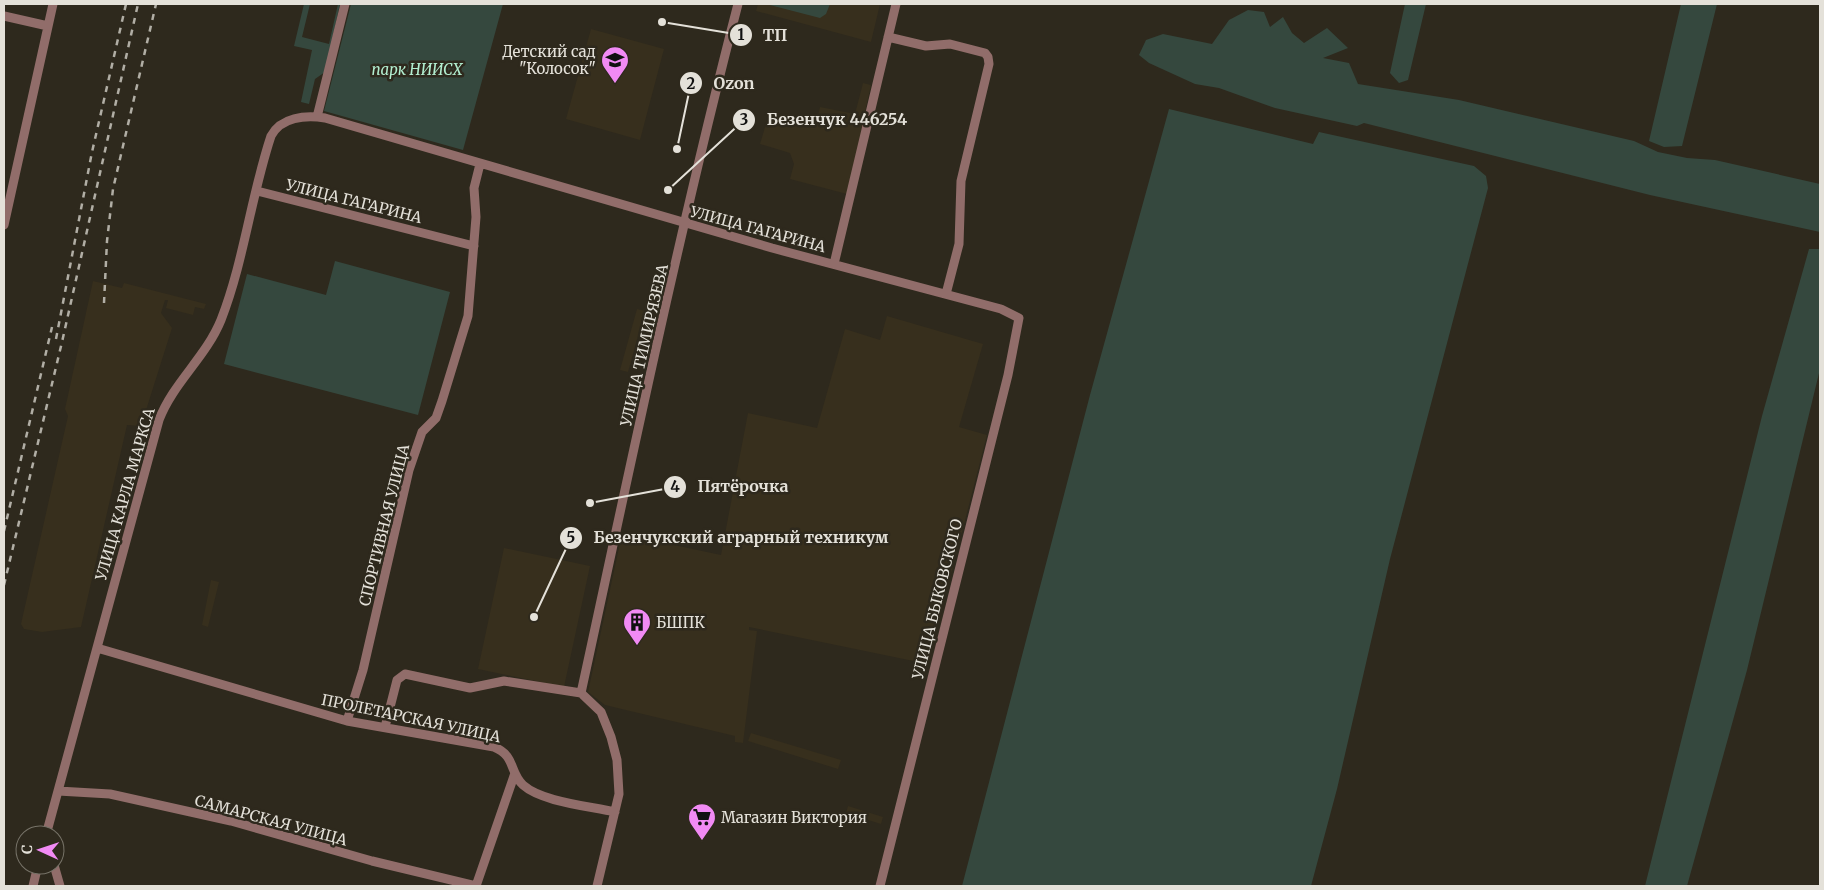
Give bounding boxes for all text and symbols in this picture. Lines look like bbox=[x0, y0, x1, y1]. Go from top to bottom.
callout: ТП bbox=[728, 20, 798, 51]
text: 1 bbox=[738, 25, 745, 44]
text: ТП bbox=[763, 25, 787, 45]
place label: Детский сад "Колосок" bbox=[502, 42, 596, 78]
school or university icon: Детский сад "Колосок" bbox=[600, 45, 630, 84]
park label: парк НИИСХ bbox=[372, 60, 464, 79]
callout: Ozon bbox=[679, 68, 765, 99]
text: Ozon bbox=[714, 73, 755, 93]
text: 2 bbox=[687, 74, 696, 93]
callout: Безенчук 446254 bbox=[732, 104, 917, 135]
text: Безенчук 446254 bbox=[767, 109, 907, 129]
text: 3 bbox=[740, 110, 748, 129]
street label: УЛИЦА ГАГАРИНА bbox=[283, 175, 424, 227]
street label: УЛИЦА ГАГАРИНА bbox=[687, 202, 828, 256]
street label: УЛИЦА ТИМИРЯЗЕВА bbox=[616, 262, 672, 429]
street label: УЛИЦА КАРЛА МАРКСА bbox=[91, 405, 159, 584]
street label: СПОРТИВНАЯ УЛИЦА bbox=[355, 442, 413, 608]
callout: Пятёрочка bbox=[662, 471, 798, 502]
text: Пятёрочка bbox=[697, 476, 789, 496]
text: 4 bbox=[670, 477, 680, 496]
street label: УЛИЦА БЫКОВСКОГО bbox=[908, 517, 966, 682]
callout: Безенчукский аграрный техникум bbox=[559, 522, 899, 553]
text: Безенчукский аграрный техникум bbox=[594, 527, 889, 547]
text: 5 bbox=[567, 528, 575, 547]
building icon: БШПК bbox=[622, 607, 652, 646]
place label: БШПК bbox=[656, 613, 705, 632]
street label: ПРОЛЕТАРСКАЯ УЛИЦА bbox=[320, 690, 503, 746]
street label: САМАРСКАЯ УЛИЦА bbox=[193, 791, 350, 850]
supermarket icon: Магазин Виктория bbox=[687, 802, 717, 841]
place label: Магазин Виктория bbox=[721, 808, 867, 827]
north arrow bbox=[15, 825, 65, 875]
text: С bbox=[18, 844, 36, 854]

